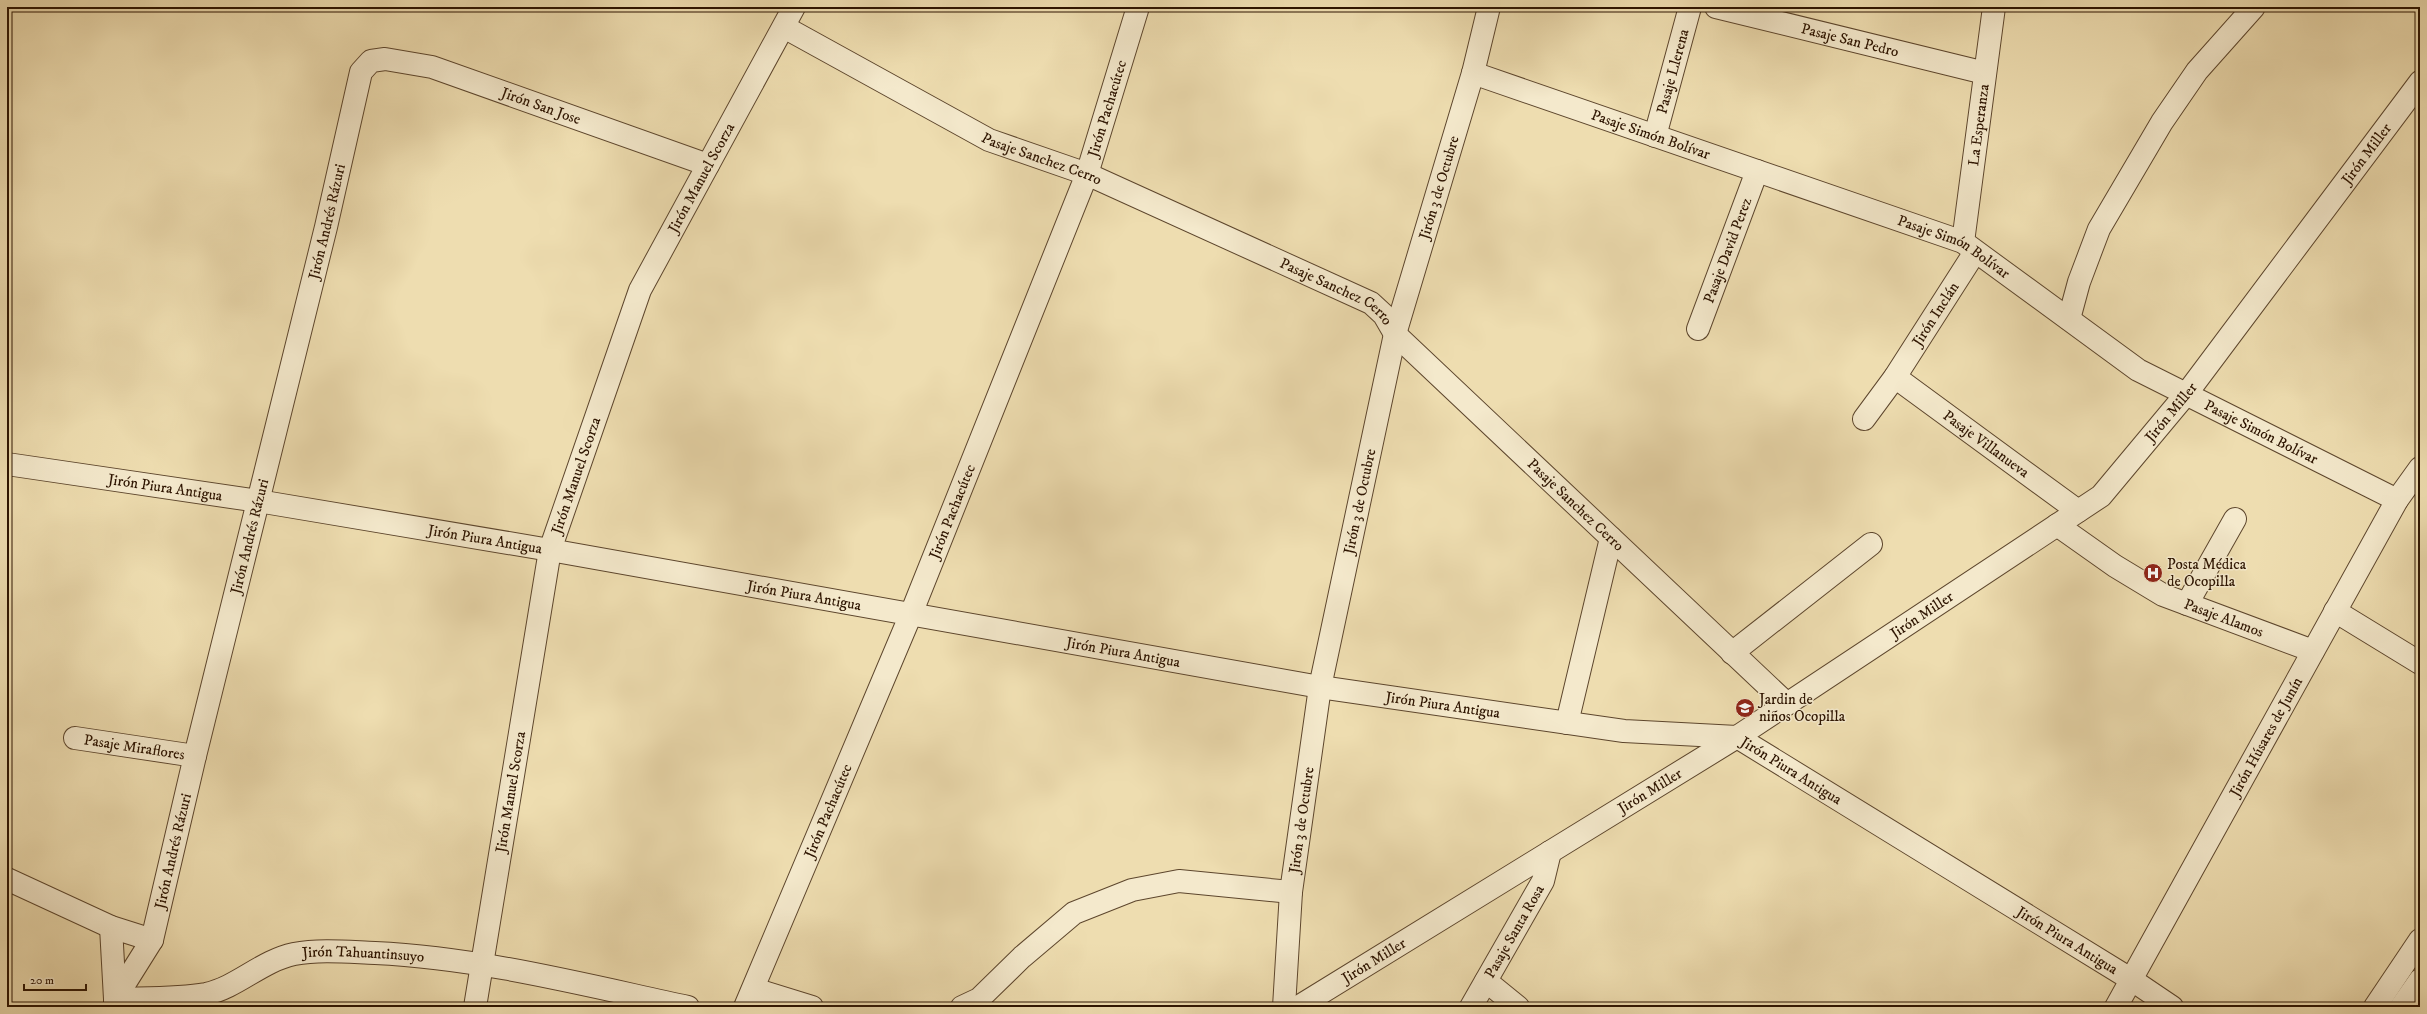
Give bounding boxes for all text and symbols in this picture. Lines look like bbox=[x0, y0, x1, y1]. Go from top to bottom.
street label: Pasaje San Pedro bbox=[1799, 19, 1901, 61]
street label: Pasaje Llerena bbox=[1652, 26, 1693, 116]
street label: Jirón Pachacútec bbox=[1083, 57, 1131, 161]
street label: Jirón San Jose bbox=[497, 82, 583, 129]
street label: La Esperanza bbox=[1964, 82, 1993, 167]
street label: Pasaje Simón Bolívar bbox=[1589, 105, 1713, 164]
street label: Jirón Manuel Scorza bbox=[662, 119, 739, 238]
street label: Jirón Miller bbox=[2336, 119, 2396, 190]
street label: Pasaje Sanchez Cerro bbox=[978, 128, 1105, 189]
street label: Jirón 3 de Octubre bbox=[1414, 133, 1463, 244]
street label: Jirón Andrés Rázuri bbox=[303, 162, 349, 283]
street label: Pasaje David Perez bbox=[1699, 194, 1756, 306]
street label: Pasaje Simón Bolívar bbox=[1895, 211, 2014, 283]
street label: Pasaje Sanchez Cerro bbox=[1277, 253, 1397, 328]
street label: Jirón Inclán bbox=[1907, 278, 1963, 351]
street label: Jirón Miller bbox=[2139, 378, 2201, 447]
street label: Pasaje Simón Bolívar bbox=[2201, 395, 2322, 468]
street label: Pasaje Villanueva bbox=[1939, 406, 2034, 482]
street label: Jirón Manuel Scorza bbox=[546, 414, 605, 538]
street label: Jirón 3 de Octubre bbox=[1339, 447, 1380, 558]
street label: Pasaje Sanchez Cerro bbox=[1523, 454, 1628, 555]
street label: Jirón Pachacútec bbox=[924, 461, 980, 564]
street label: Jirón Piura Antigua bbox=[105, 469, 224, 505]
street label: Jirón Andrés Rázuri bbox=[226, 477, 273, 598]
street label: Jirón Piura Antigua bbox=[425, 520, 544, 558]
place label: Posta Médica de Ocopilla bbox=[2167, 555, 2247, 591]
hospital icon: Posta Médica de Ocopilla bbox=[2142, 562, 2164, 584]
street label: Jirón Piura Antigua bbox=[744, 575, 863, 615]
street label: Jirón Miller bbox=[1885, 587, 1957, 644]
street label: Pasaje Alamos bbox=[2181, 594, 2266, 641]
street label: Jirón Piura Antigua bbox=[1063, 632, 1182, 672]
street label: Jirón Húsares de Junín bbox=[2224, 673, 2307, 802]
street label: Jirón Piura Antigua bbox=[1382, 687, 1502, 723]
place label: Jardin de niños Ocopilla bbox=[1757, 690, 1846, 726]
school or university icon: Jardin de niños Ocopilla bbox=[1734, 697, 1756, 719]
street label: Jirón Manuel Scorza bbox=[491, 729, 530, 856]
street label: Pasaje Miraflores bbox=[83, 730, 186, 764]
street label: Jirón Piura Antigua bbox=[1735, 731, 1846, 809]
street label: Jirón Pachacútec bbox=[799, 760, 856, 863]
street label: Jirón Miller bbox=[1612, 764, 1686, 819]
street label: Jirón 3 de Octubre bbox=[1284, 766, 1318, 876]
street label: Jirón Andrés Rázuri bbox=[150, 791, 195, 913]
street label: Pasaje Santa Rosa bbox=[1480, 881, 1549, 982]
street label: Jirón Piura Antigua bbox=[2011, 901, 2122, 979]
street label: Jirón Miller bbox=[1337, 933, 1410, 988]
street label: Jirón Tahuantinsuyo bbox=[299, 942, 425, 966]
scale bar bbox=[24, 966, 86, 992]
text: 20 m bbox=[30, 973, 54, 988]

